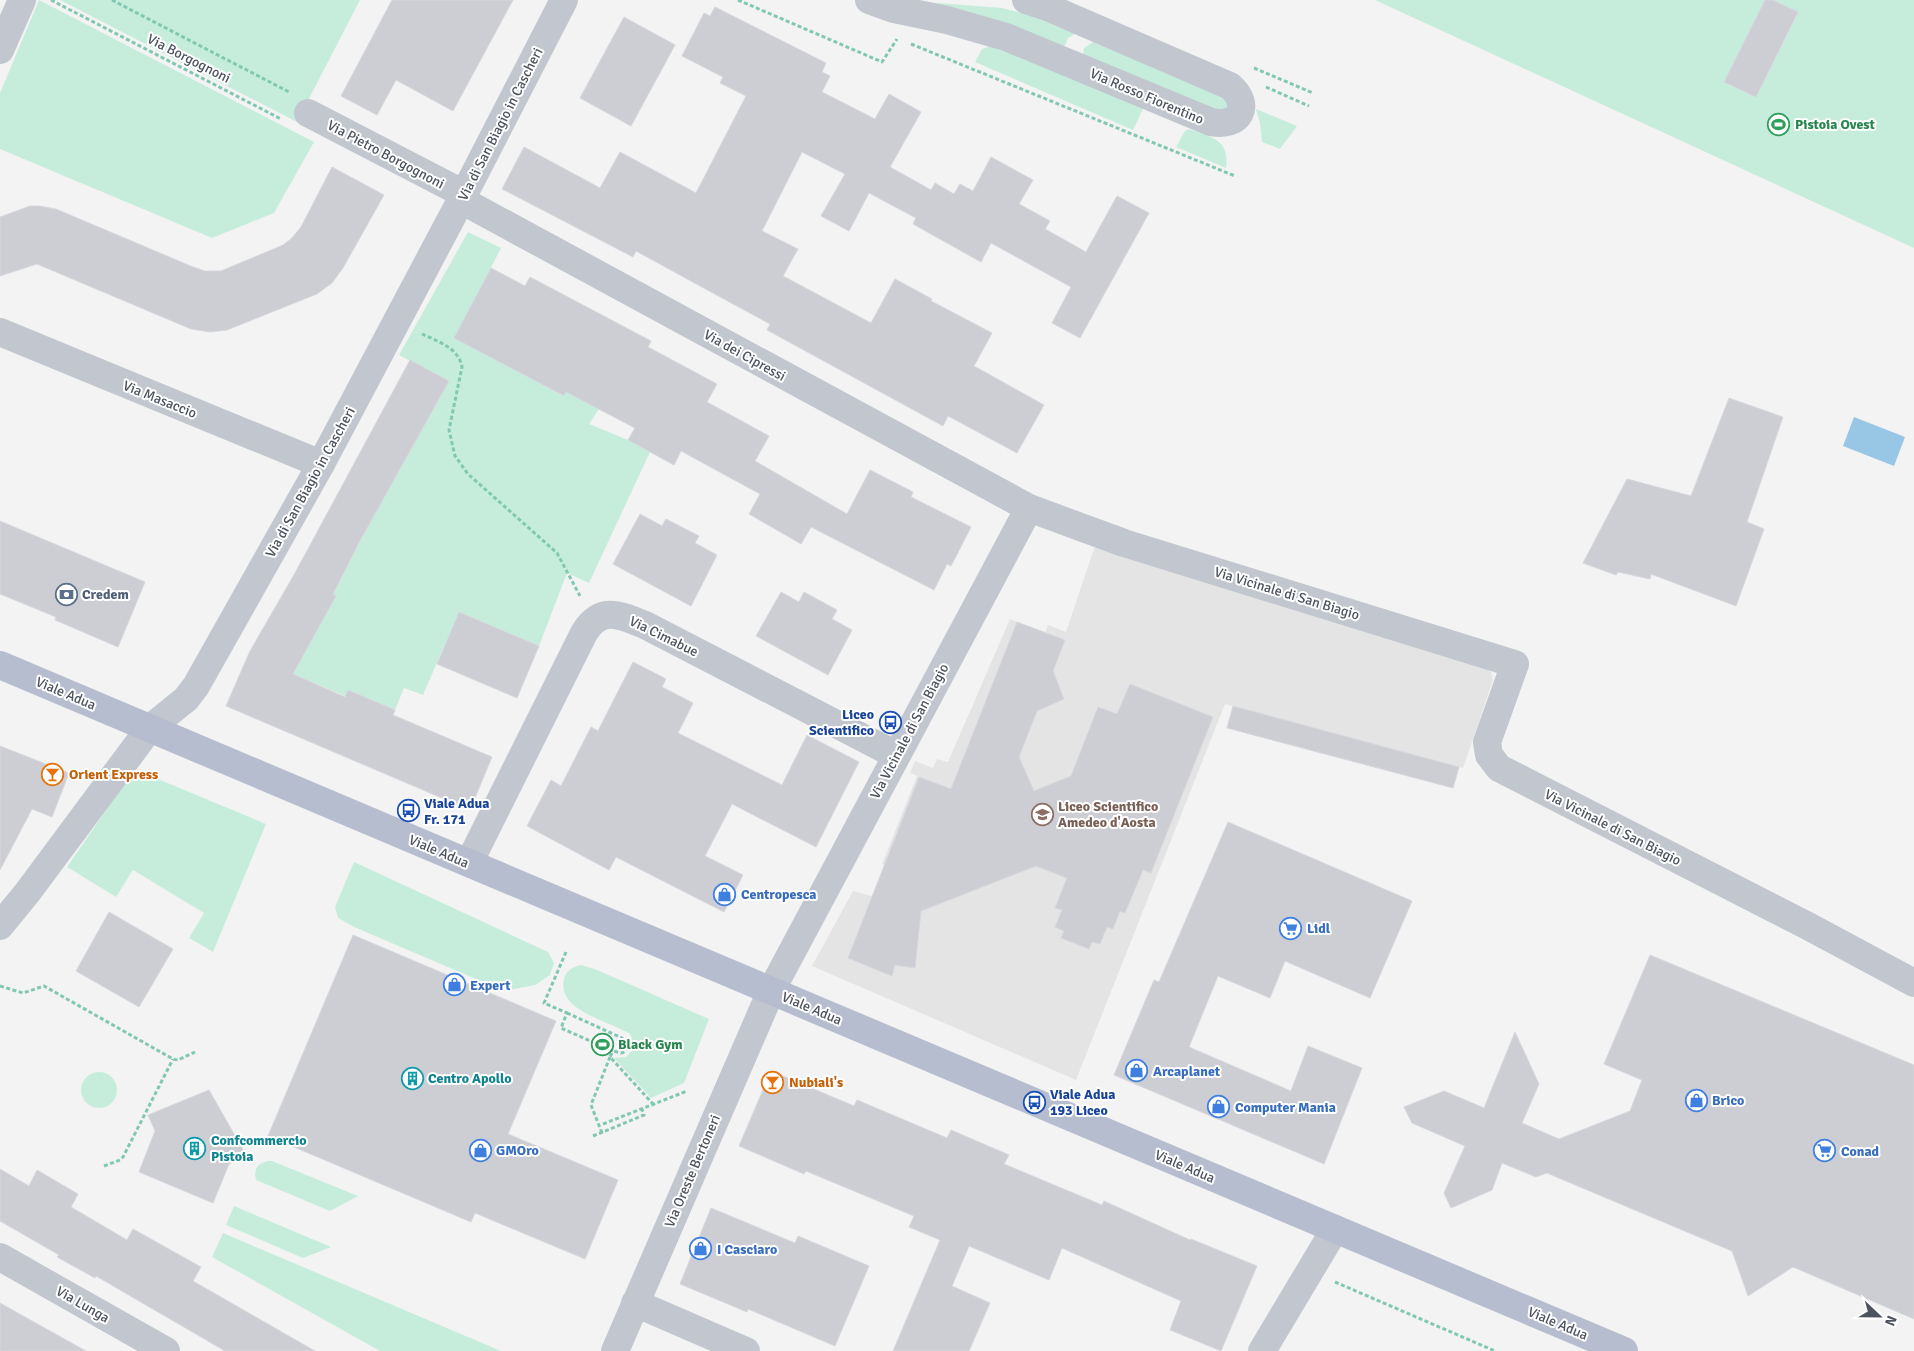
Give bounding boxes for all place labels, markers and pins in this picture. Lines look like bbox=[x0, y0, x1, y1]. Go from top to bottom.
sports icon: Pistoia Ovest bbox=[1767, 112, 1791, 136]
place label: Pistoia Ovest bbox=[1795, 116, 1876, 133]
bank icon: Credem bbox=[54, 582, 78, 606]
place label: Credem bbox=[82, 586, 129, 603]
place label: Liceo Scientifico bbox=[809, 706, 874, 739]
bus stop icon: Liceo Scientifico bbox=[878, 710, 902, 734]
bar icon: Orient Express bbox=[41, 762, 65, 786]
place label: Orient Express bbox=[69, 766, 158, 783]
place label: Viale Adua Fr. 171 bbox=[424, 795, 489, 828]
place label: Liceo Scientifico Amedeo d'Aosta bbox=[1058, 798, 1158, 831]
bus stop icon: Viale Adua Fr. 171 bbox=[396, 799, 420, 823]
school or university icon: Liceo Scientifico Amedeo d'Aosta bbox=[1030, 802, 1054, 826]
shop icon: Centropesca bbox=[713, 882, 737, 906]
place label: Centropesca bbox=[741, 886, 816, 903]
supermarket icon: Lidl bbox=[1279, 916, 1303, 940]
place label: Lidl bbox=[1307, 920, 1331, 937]
shop icon: Expert bbox=[442, 973, 466, 997]
place label: Expert bbox=[470, 977, 511, 994]
sports icon: Black Gym bbox=[590, 1032, 614, 1056]
place label: Black Gym bbox=[618, 1036, 683, 1053]
shop icon: Arcaplanet bbox=[1125, 1059, 1149, 1083]
place label: Arcaplanet bbox=[1153, 1063, 1221, 1080]
building icon: Centro Apollo bbox=[400, 1066, 424, 1090]
place label: Centro Apollo bbox=[428, 1070, 512, 1087]
bar icon: Nubiali's bbox=[761, 1070, 785, 1094]
place label: Nubiali's bbox=[789, 1074, 843, 1091]
place label: Viale Adua 193 Liceo bbox=[1050, 1086, 1115, 1119]
shop icon: Brico bbox=[1684, 1088, 1708, 1112]
bus stop icon: Viale Adua 193 Liceo bbox=[1022, 1090, 1046, 1114]
place label: Brico bbox=[1712, 1092, 1744, 1109]
shop icon: Computer Mania bbox=[1207, 1095, 1231, 1119]
place label: Computer Mania bbox=[1235, 1099, 1336, 1116]
place label: Confcommercio Pistoia bbox=[211, 1132, 306, 1165]
building icon: Confcommercio Pistoia bbox=[183, 1136, 207, 1160]
shop icon: GMOro bbox=[468, 1138, 492, 1162]
supermarket icon: Conad bbox=[1813, 1139, 1837, 1163]
place label: GMOro bbox=[496, 1142, 539, 1159]
place label: Conad bbox=[1841, 1143, 1880, 1160]
shop icon: I Casciaro bbox=[689, 1237, 713, 1261]
place label: I Casciaro bbox=[717, 1241, 777, 1258]

